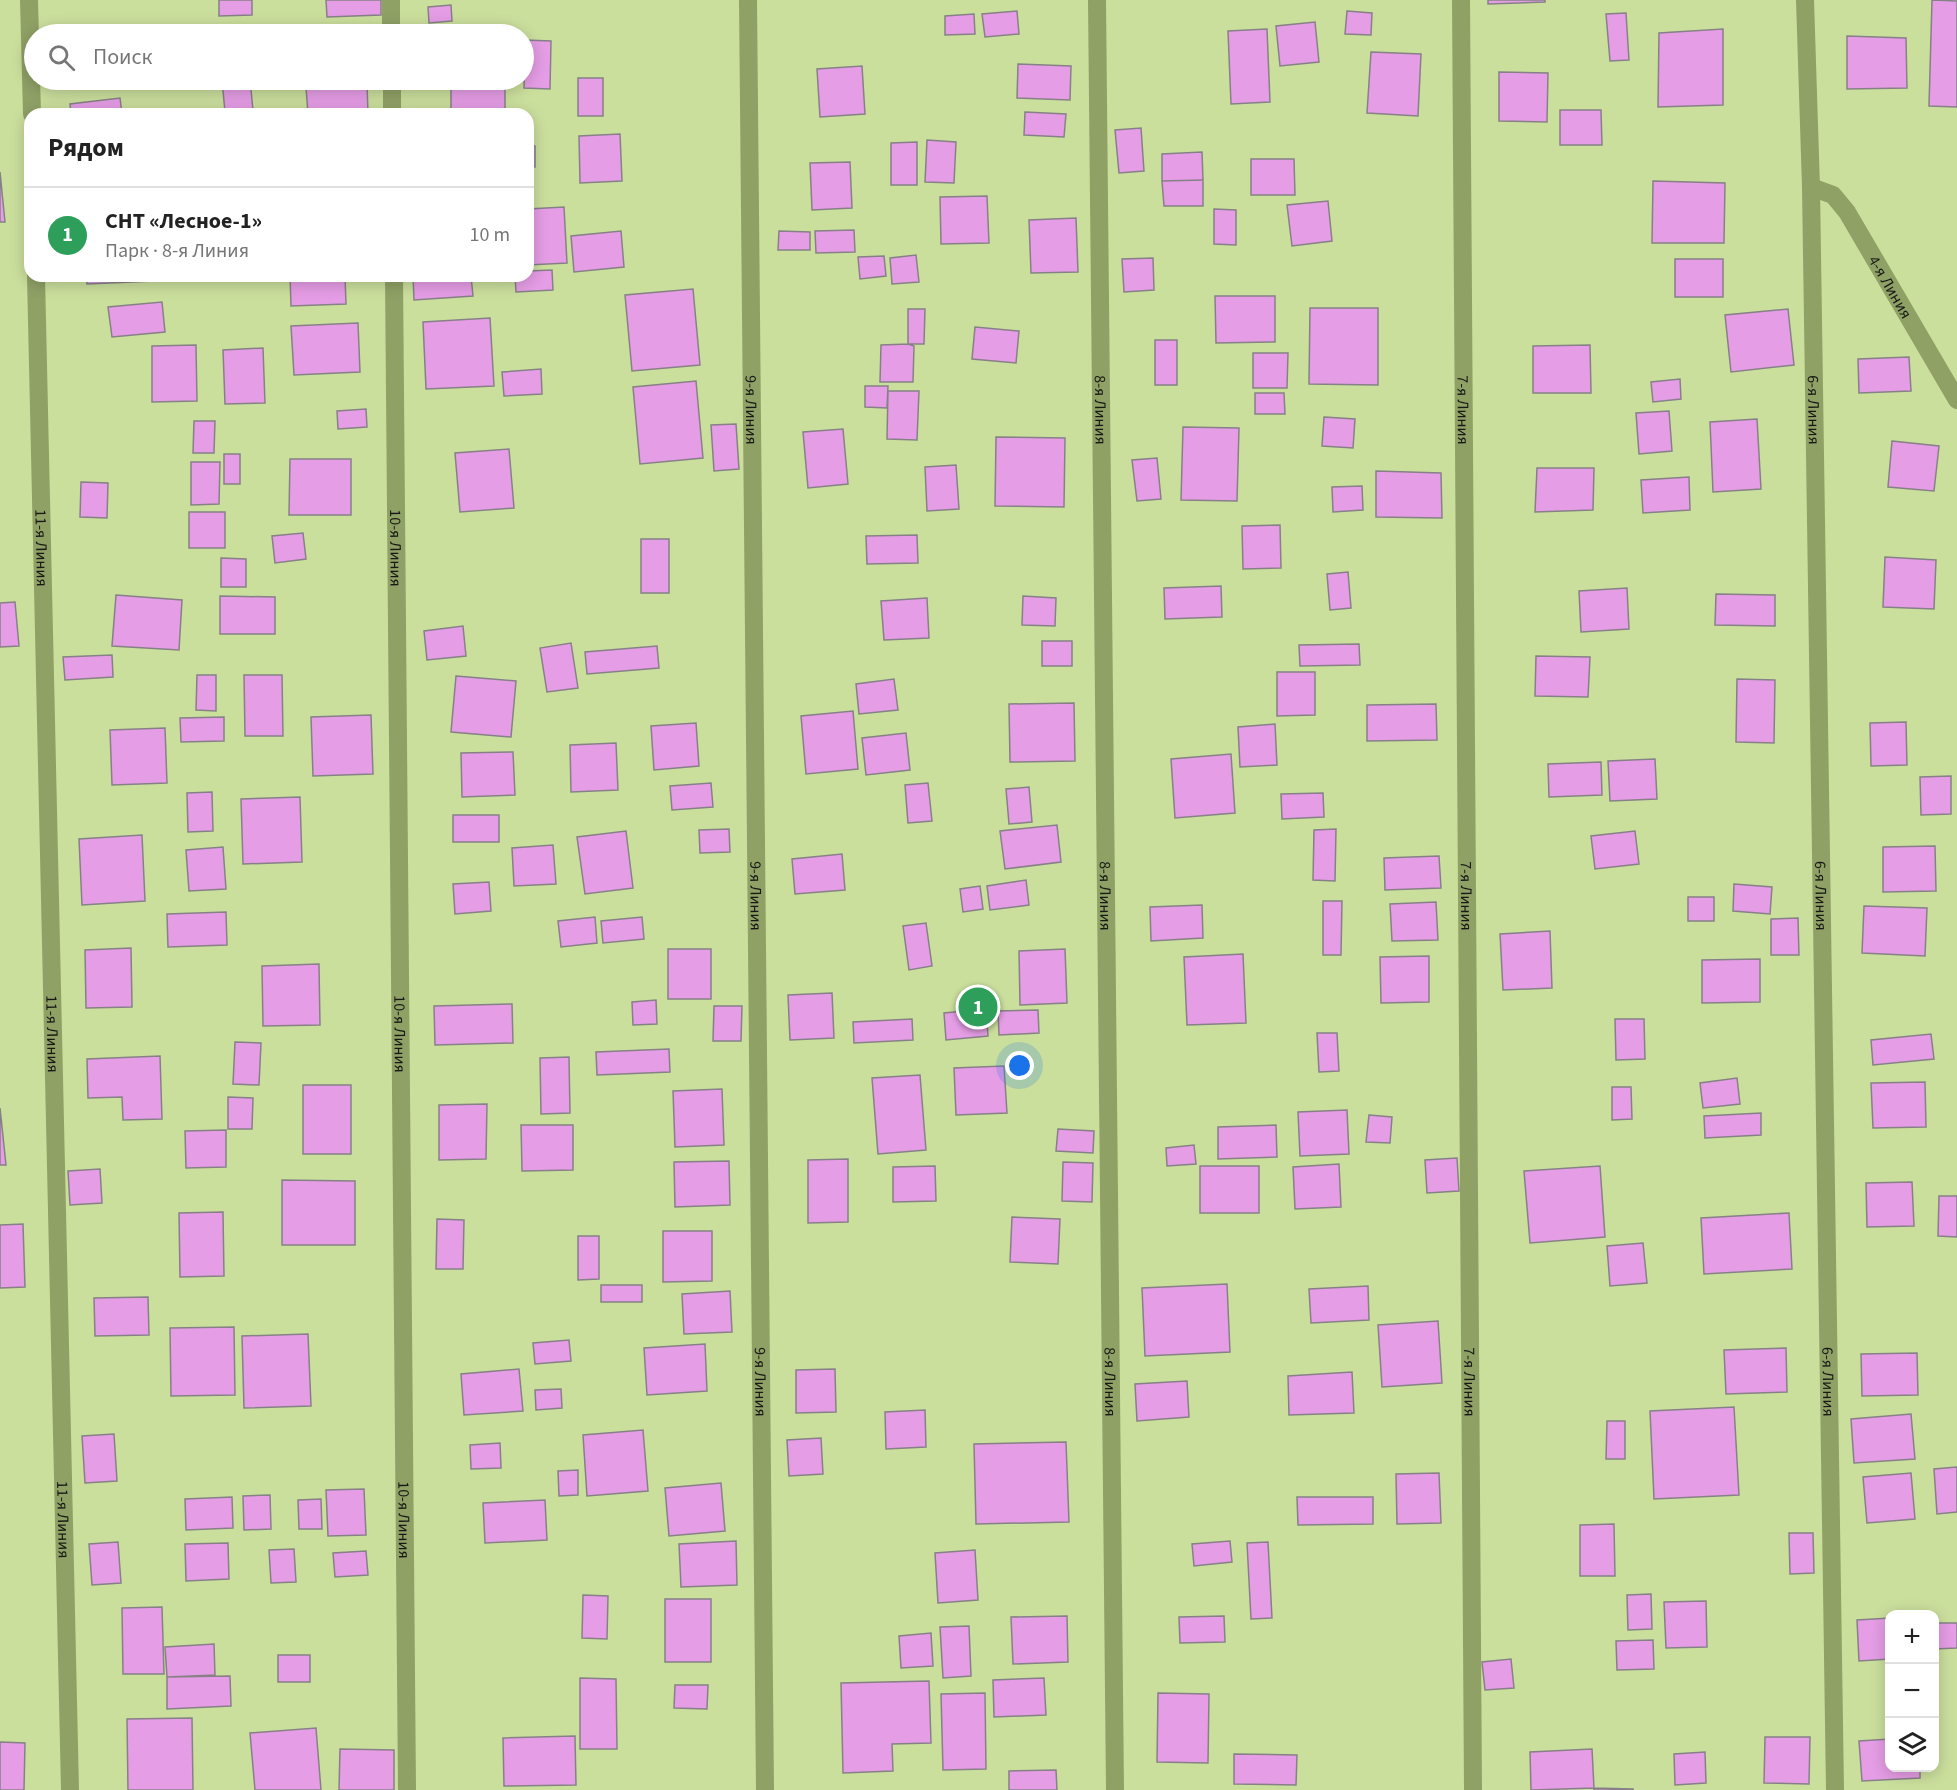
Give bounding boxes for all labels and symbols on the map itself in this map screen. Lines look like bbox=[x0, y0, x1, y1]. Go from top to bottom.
street label: 4-я Линия bbox=[1863, 252, 1917, 323]
street label: 9-я Линия bbox=[740, 375, 762, 445]
street label: 8-я Линия bbox=[1089, 375, 1111, 445]
street label: 7-я Линия bbox=[1452, 375, 1474, 445]
street label: 6-я Линия bbox=[1802, 375, 1825, 445]
street label: 11-я Линия bbox=[29, 509, 53, 587]
street label: 10-я Линия bbox=[384, 509, 407, 587]
street label: 9-я Линия bbox=[744, 861, 767, 931]
street label: 8-я Линия bbox=[1094, 861, 1116, 931]
street label: 7-я Линия bbox=[1455, 861, 1477, 931]
street label: 6-я Линия bbox=[1809, 861, 1832, 931]
pin: 1 bbox=[958, 984, 998, 1030]
street label: 11-я Линия bbox=[40, 995, 64, 1073]
street label: 10-я Линия bbox=[388, 995, 411, 1073]
your location bbox=[1005, 1051, 1034, 1080]
street label: 9-я Линия bbox=[749, 1347, 771, 1417]
street label: 8-я Линия bbox=[1099, 1347, 1121, 1417]
street label: 7-я Линия bbox=[1458, 1347, 1480, 1417]
street label: 6-я Линия bbox=[1816, 1347, 1839, 1417]
street label: 11-я Линия bbox=[51, 1481, 75, 1559]
street label: 10-я Линия bbox=[392, 1481, 415, 1559]

